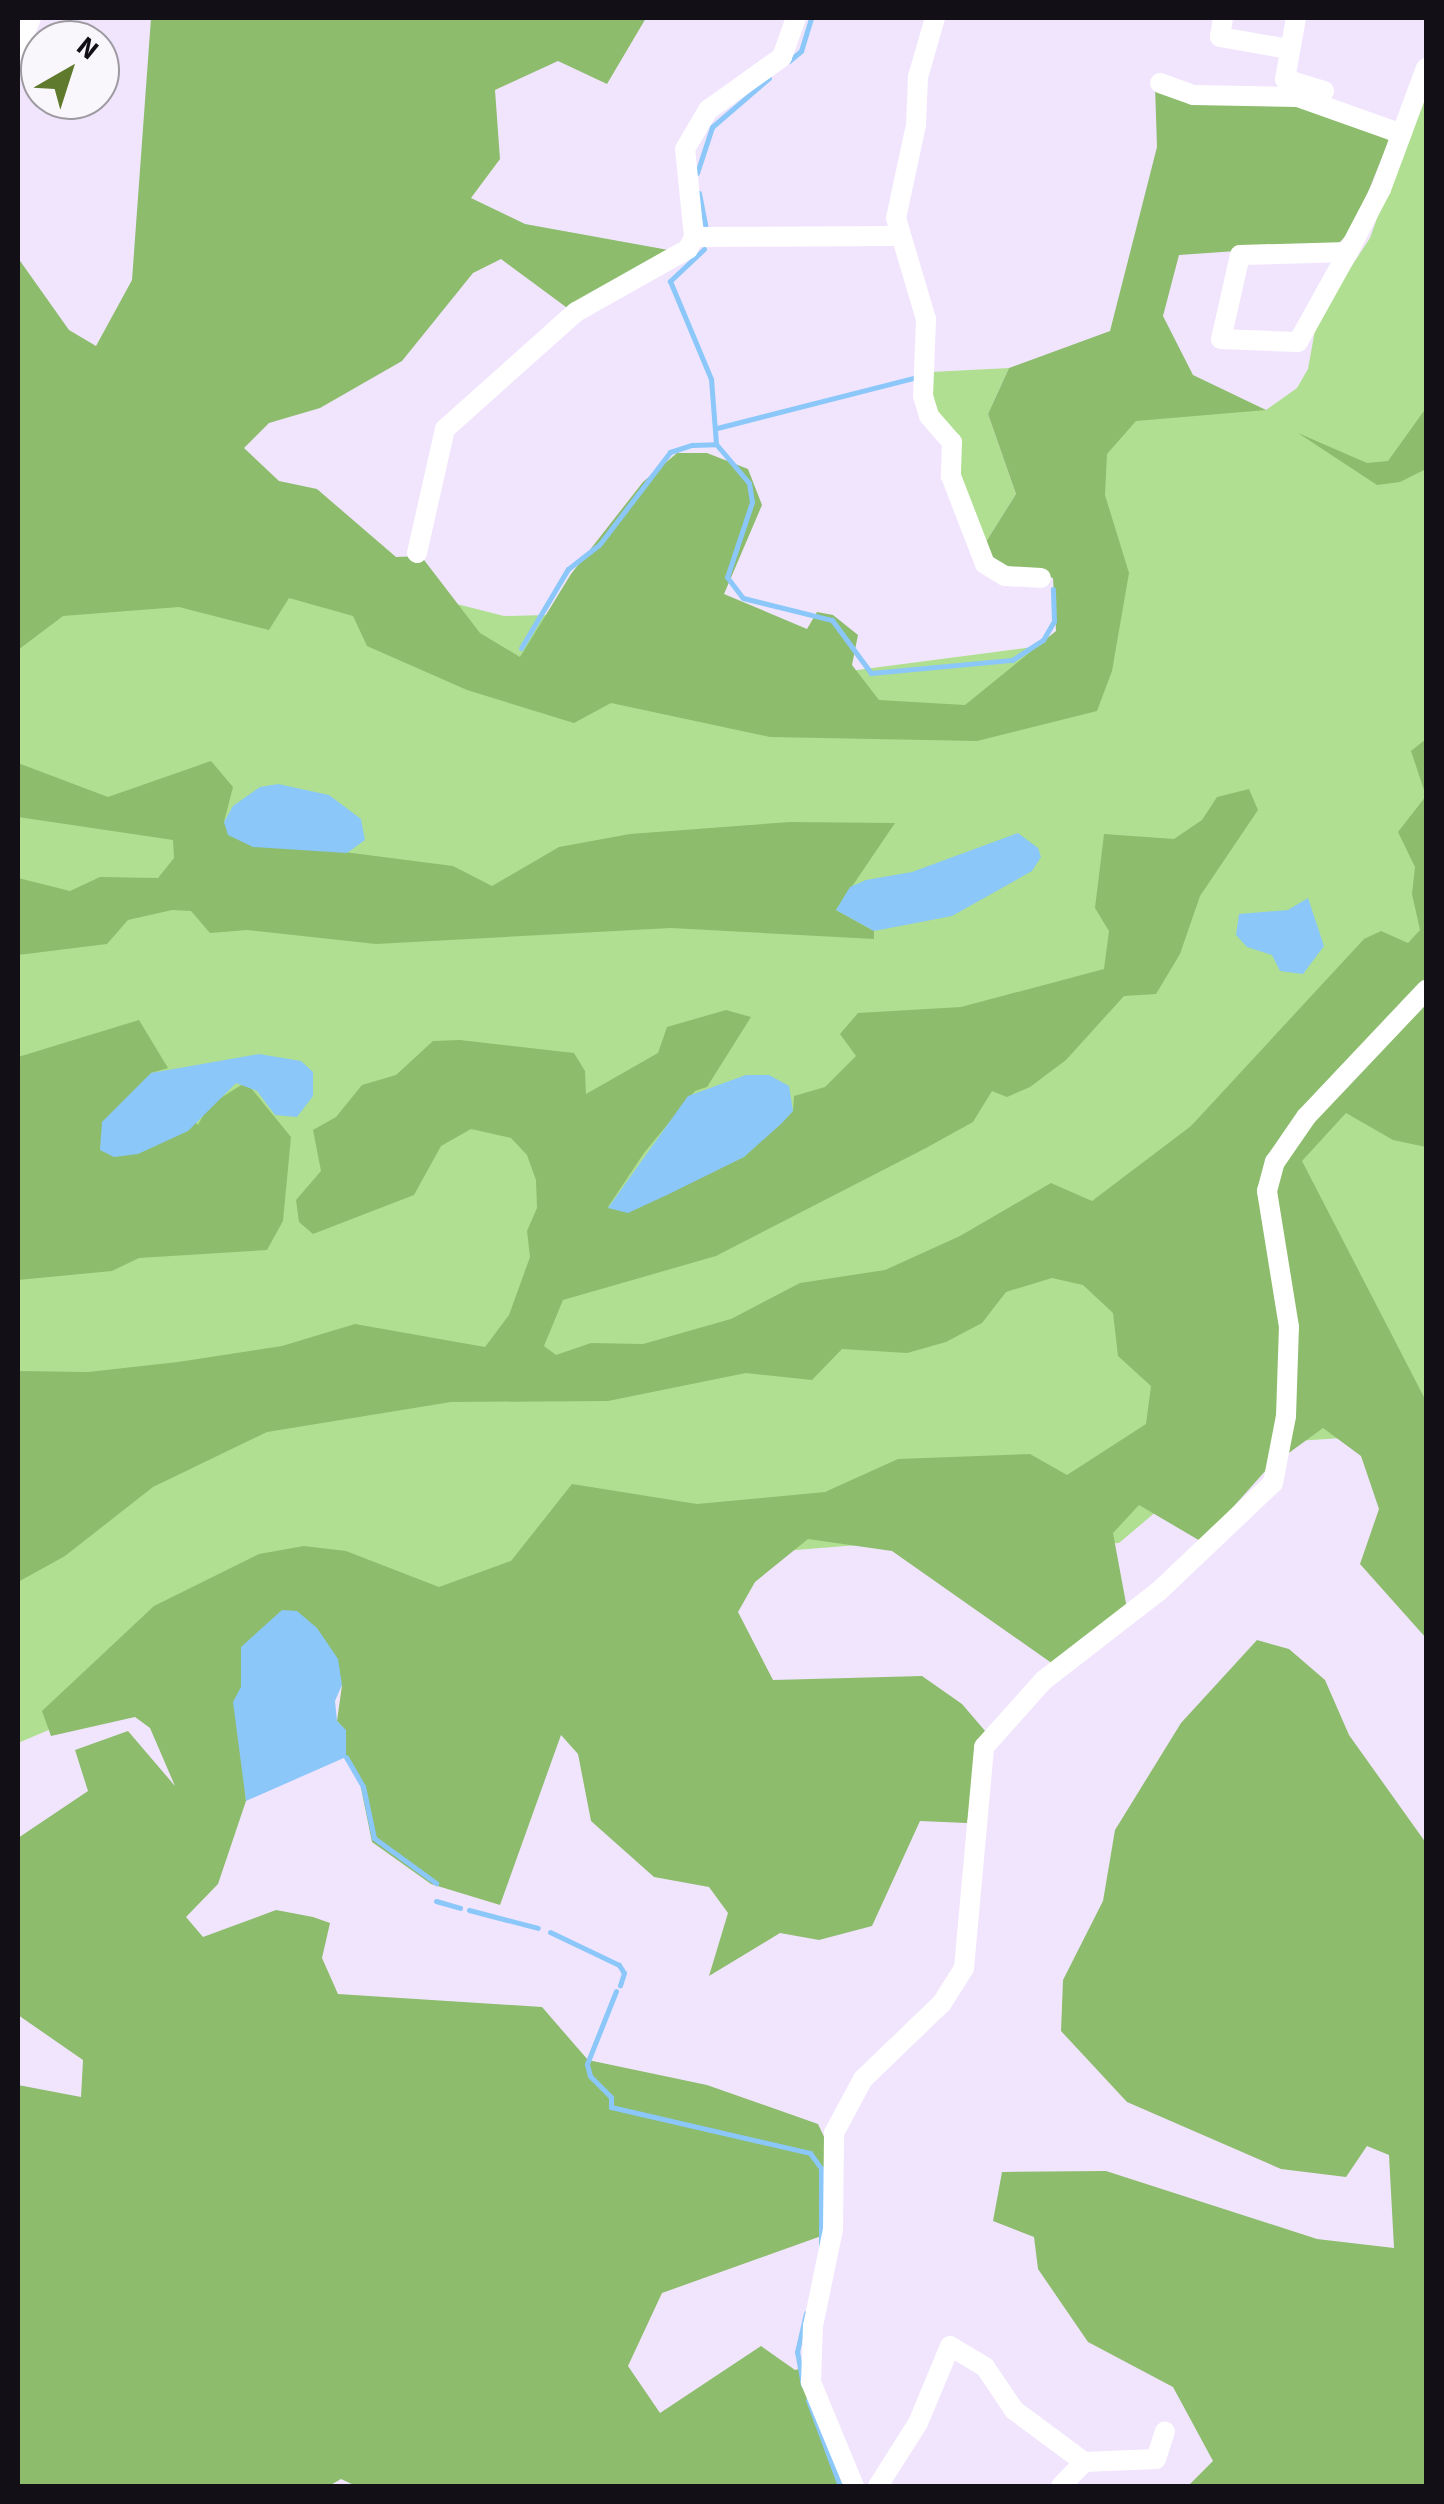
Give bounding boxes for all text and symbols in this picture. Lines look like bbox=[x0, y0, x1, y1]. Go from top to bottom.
north arrow bbox=[20, 20, 120, 120]
text: N bbox=[68, 27, 107, 70]

